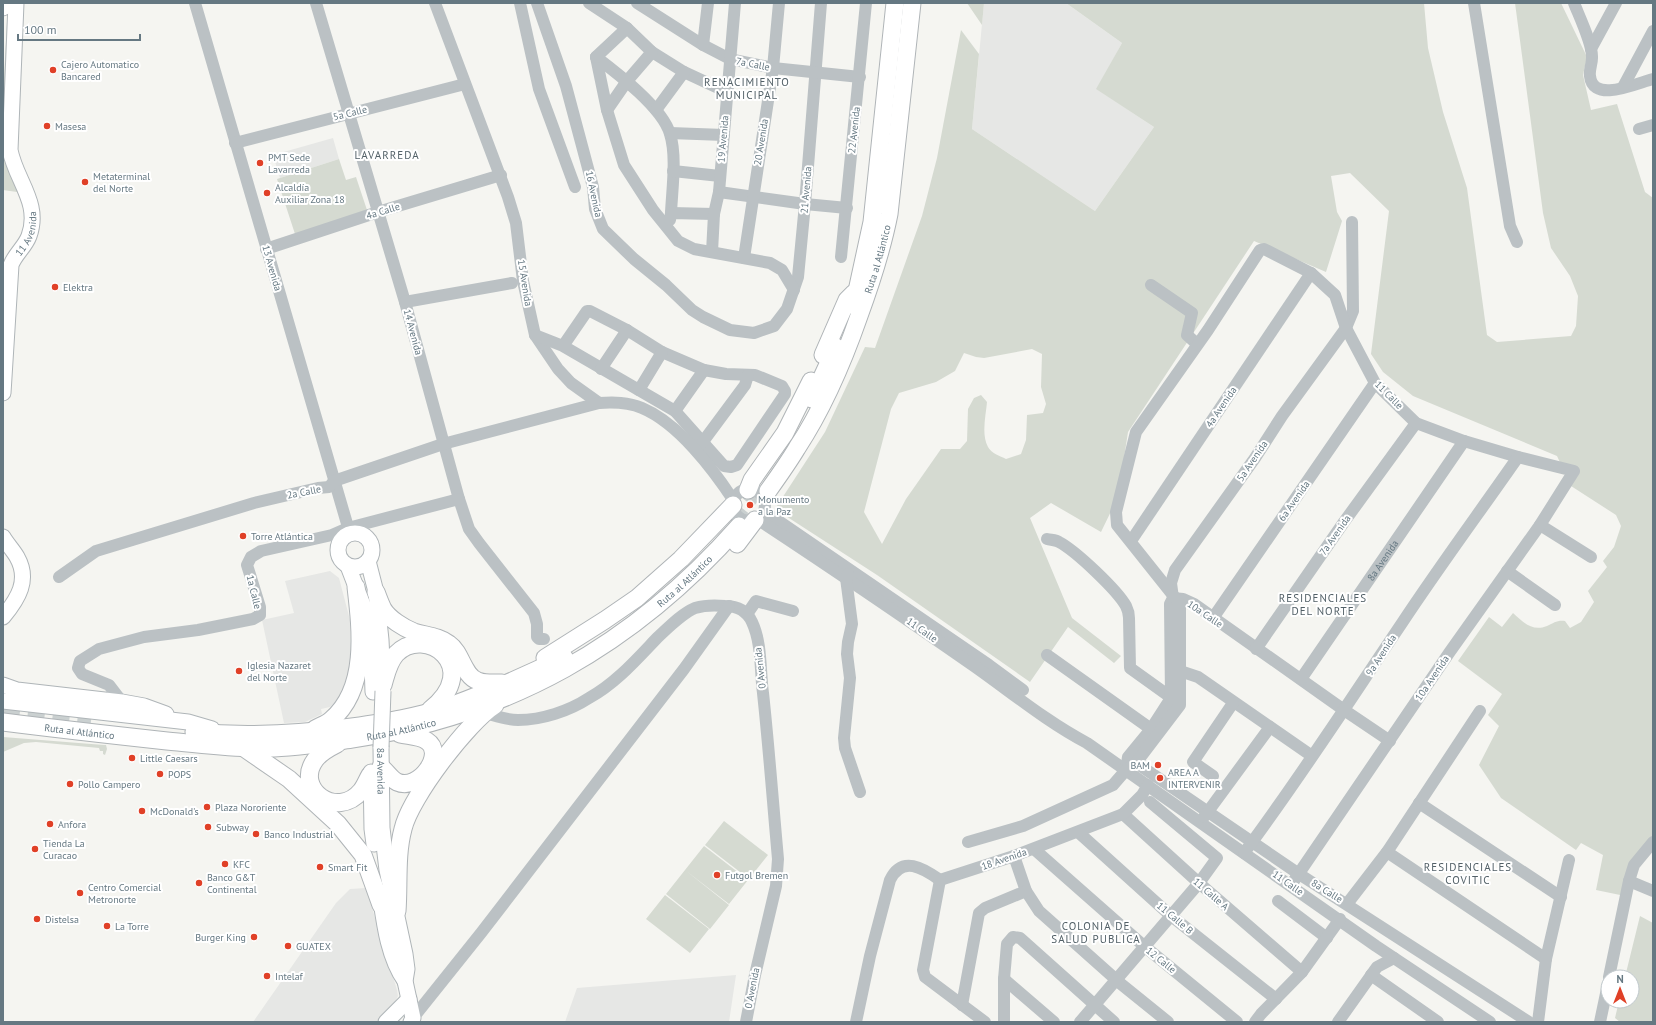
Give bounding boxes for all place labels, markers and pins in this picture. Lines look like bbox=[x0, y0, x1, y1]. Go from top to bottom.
place label: Cajero Automatico Bancared bbox=[61, 58, 139, 83]
marker: Cajero Automatico Bancared bbox=[48, 65, 58, 75]
place label: Masesa bbox=[55, 120, 86, 133]
marker: Masesa bbox=[42, 121, 52, 131]
place label: PMT Sede Lavarreda bbox=[268, 151, 310, 176]
marker: PMT Sede Lavarreda bbox=[255, 158, 265, 168]
place label: Metaterminal del Norte bbox=[93, 170, 150, 195]
marker: Metaterminal del Norte bbox=[80, 177, 90, 187]
place label: Alcaldía Auxiliar Zona 18 bbox=[275, 181, 345, 206]
marker: Alcaldía Auxiliar Zona 18 bbox=[262, 188, 272, 198]
place label: Elektra bbox=[63, 281, 93, 294]
marker: Elektra bbox=[50, 282, 60, 292]
place label: Monumento a la Paz bbox=[758, 493, 809, 518]
marker: Monumento a la Paz bbox=[745, 500, 755, 510]
place label: Torre Atlántica bbox=[251, 530, 313, 543]
marker: Torre Atlántica bbox=[238, 531, 248, 541]
place label: Iglesia Nazaret del Norte bbox=[247, 659, 311, 684]
marker: Iglesia Nazaret del Norte bbox=[234, 666, 244, 676]
place label: Little Caesars bbox=[140, 752, 198, 765]
marker: Little Caesars bbox=[127, 753, 137, 763]
place label: BAM bbox=[1130, 759, 1150, 772]
marker: BAM bbox=[1153, 760, 1163, 770]
place label: AREA A INTERVENIR bbox=[1168, 766, 1221, 791]
place label: POPS bbox=[168, 768, 191, 781]
marker: POPS bbox=[155, 769, 165, 779]
marker: AREA A INTERVENIR bbox=[1155, 773, 1165, 783]
place label: Pollo Campero bbox=[78, 778, 140, 791]
marker: Pollo Campero bbox=[65, 779, 75, 789]
place label: Plaza Nororiente bbox=[215, 801, 286, 814]
marker: Plaza Nororiente bbox=[202, 802, 212, 812]
place label: McDonald's bbox=[150, 805, 199, 818]
marker: McDonald's bbox=[137, 806, 147, 816]
place label: Anfora bbox=[58, 818, 86, 831]
marker: Anfora bbox=[45, 819, 55, 829]
place label: Subway bbox=[216, 821, 249, 834]
marker: Subway bbox=[203, 822, 213, 832]
place label: Banco Industrial bbox=[264, 828, 333, 841]
marker: Banco Industrial bbox=[251, 829, 261, 839]
place label: Tienda La Curacao bbox=[43, 837, 85, 862]
marker: Tienda La Curacao bbox=[30, 844, 40, 854]
place label: KFC bbox=[233, 858, 250, 871]
marker: KFC bbox=[220, 859, 230, 869]
place label: Smart Fit bbox=[328, 861, 368, 874]
marker: Smart Fit bbox=[315, 862, 325, 872]
place label: Futgol Bremen bbox=[725, 869, 788, 882]
marker: Futgol Bremen bbox=[712, 870, 722, 880]
place label: Banco G&T Continental bbox=[207, 871, 257, 896]
marker: Banco G&T Continental bbox=[194, 878, 204, 888]
place label: Centro Comercial Metronorte bbox=[88, 881, 161, 906]
marker: Centro Comercial Metronorte bbox=[75, 888, 85, 898]
place label: Distelsa bbox=[45, 913, 79, 926]
marker: Distelsa bbox=[32, 914, 42, 924]
place label: La Torre bbox=[115, 920, 149, 933]
marker: La Torre bbox=[102, 921, 112, 931]
place label: Burger King bbox=[195, 931, 246, 944]
marker: Burger King bbox=[249, 932, 259, 942]
place label: GUATEX bbox=[296, 940, 331, 953]
marker: GUATEX bbox=[283, 941, 293, 951]
place label: Intelaf bbox=[275, 970, 304, 983]
marker: Intelaf bbox=[262, 971, 272, 981]

